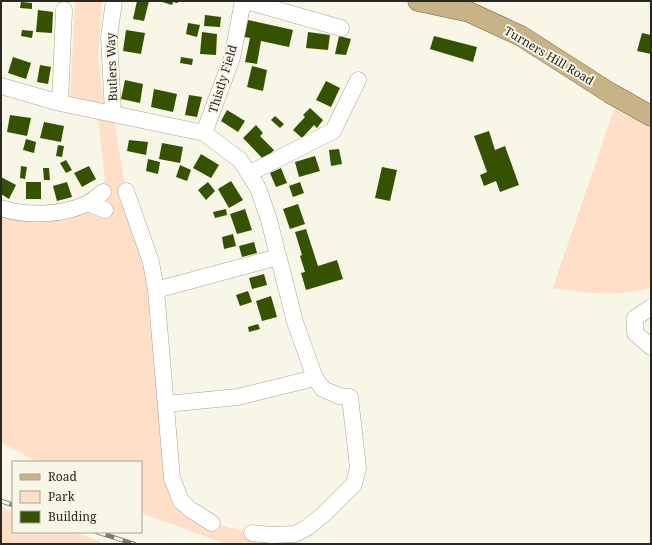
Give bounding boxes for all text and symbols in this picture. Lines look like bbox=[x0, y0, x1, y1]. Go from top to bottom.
street label: Turners Hill Road bbox=[501, 22, 598, 89]
street label: Butlers Way bbox=[102, 32, 121, 102]
street label: Thistly Field bbox=[204, 42, 241, 115]
legend bbox=[12, 461, 142, 533]
text: Road bbox=[48, 468, 78, 485]
text: Park bbox=[48, 488, 76, 505]
text: Building bbox=[48, 508, 97, 525]

